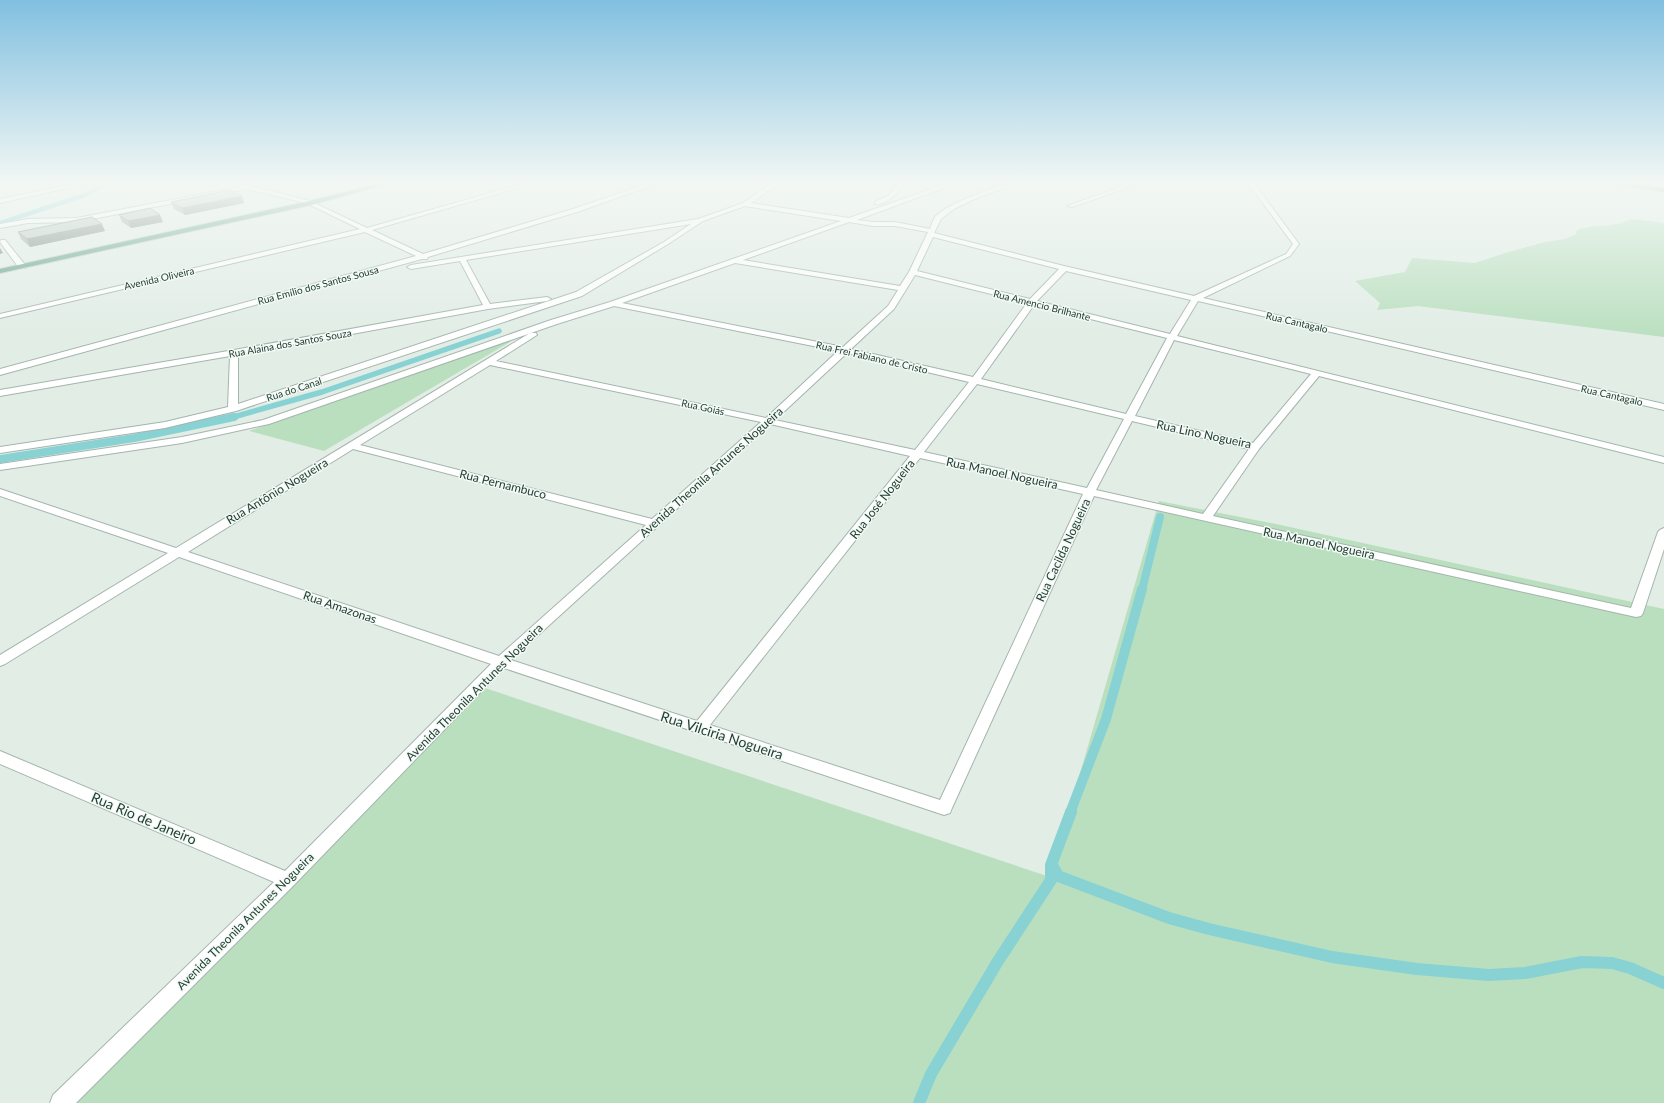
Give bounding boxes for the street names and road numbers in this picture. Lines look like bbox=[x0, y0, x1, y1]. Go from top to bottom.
street label: Rua Emílio dos Santos Sousa bbox=[256, 263, 380, 307]
street label: Avenida Oliveira bbox=[123, 264, 195, 292]
street label: Rua Amencio Brilhante bbox=[992, 287, 1092, 323]
street label: Rua Cantagalo bbox=[1265, 309, 1329, 335]
street label: Rua Alaina dos Santos Souza bbox=[228, 326, 352, 360]
street label: Rua Frei Fabiano de Cristo bbox=[815, 338, 929, 376]
street label: Rua do Canal bbox=[265, 374, 323, 404]
street label: Rua Cantagalo bbox=[1580, 382, 1644, 408]
street label: Rua Goiás bbox=[680, 397, 726, 417]
street label: Avenida Theonila Antunes Nogueira bbox=[636, 404, 786, 540]
street label: Rua Lino Nogueira bbox=[1155, 417, 1253, 451]
street label: Rua Manoel Nogueira bbox=[945, 454, 1059, 492]
street label: Rua Antônio Nogueira bbox=[223, 455, 331, 527]
street label: Rua José Nogueira bbox=[846, 456, 918, 542]
street label: Rua Pernambuco bbox=[458, 466, 548, 502]
street label: Rua Cacilda Nogueira bbox=[1032, 496, 1094, 604]
street label: Rua Manoel Nogueira bbox=[1262, 524, 1376, 562]
street label: Rua Amazonas bbox=[301, 587, 379, 627]
street label: Avenida Theonila Antunes Nogueira bbox=[402, 620, 546, 764]
street label: Rua Vilciria Nogueira bbox=[659, 707, 785, 763]
street label: Rua Rio de Janeiro bbox=[89, 788, 199, 848]
street label: Avenida Theonila Antunes Nogueira bbox=[173, 849, 317, 993]

